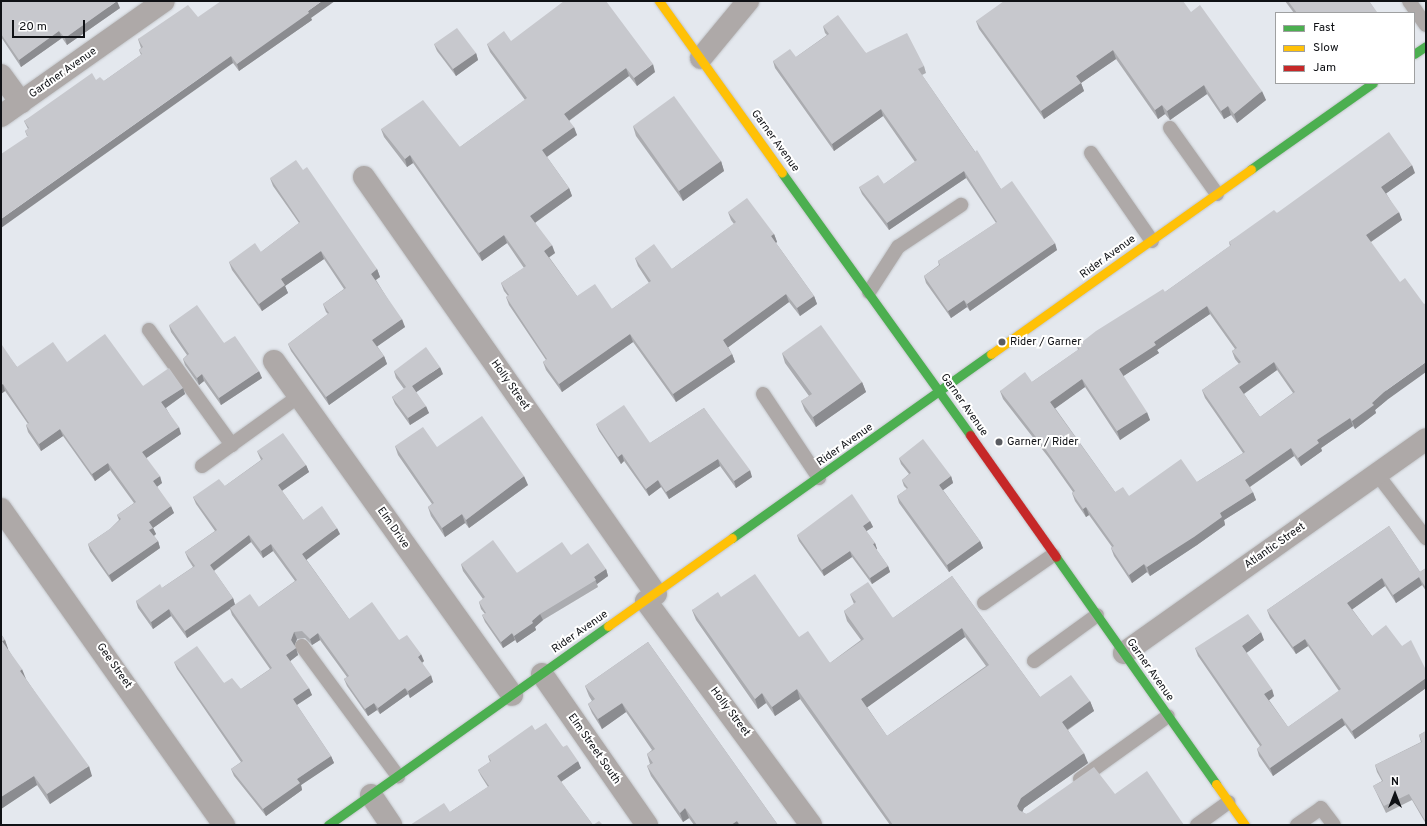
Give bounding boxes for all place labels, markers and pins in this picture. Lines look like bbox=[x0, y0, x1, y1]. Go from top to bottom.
place label: Rider / Garner bbox=[1010, 335, 1082, 349]
marker: Rider / Garner bbox=[997, 337, 1007, 347]
place label: Garner / Rider bbox=[1007, 435, 1079, 449]
marker: Garner / Rider bbox=[994, 437, 1004, 447]

